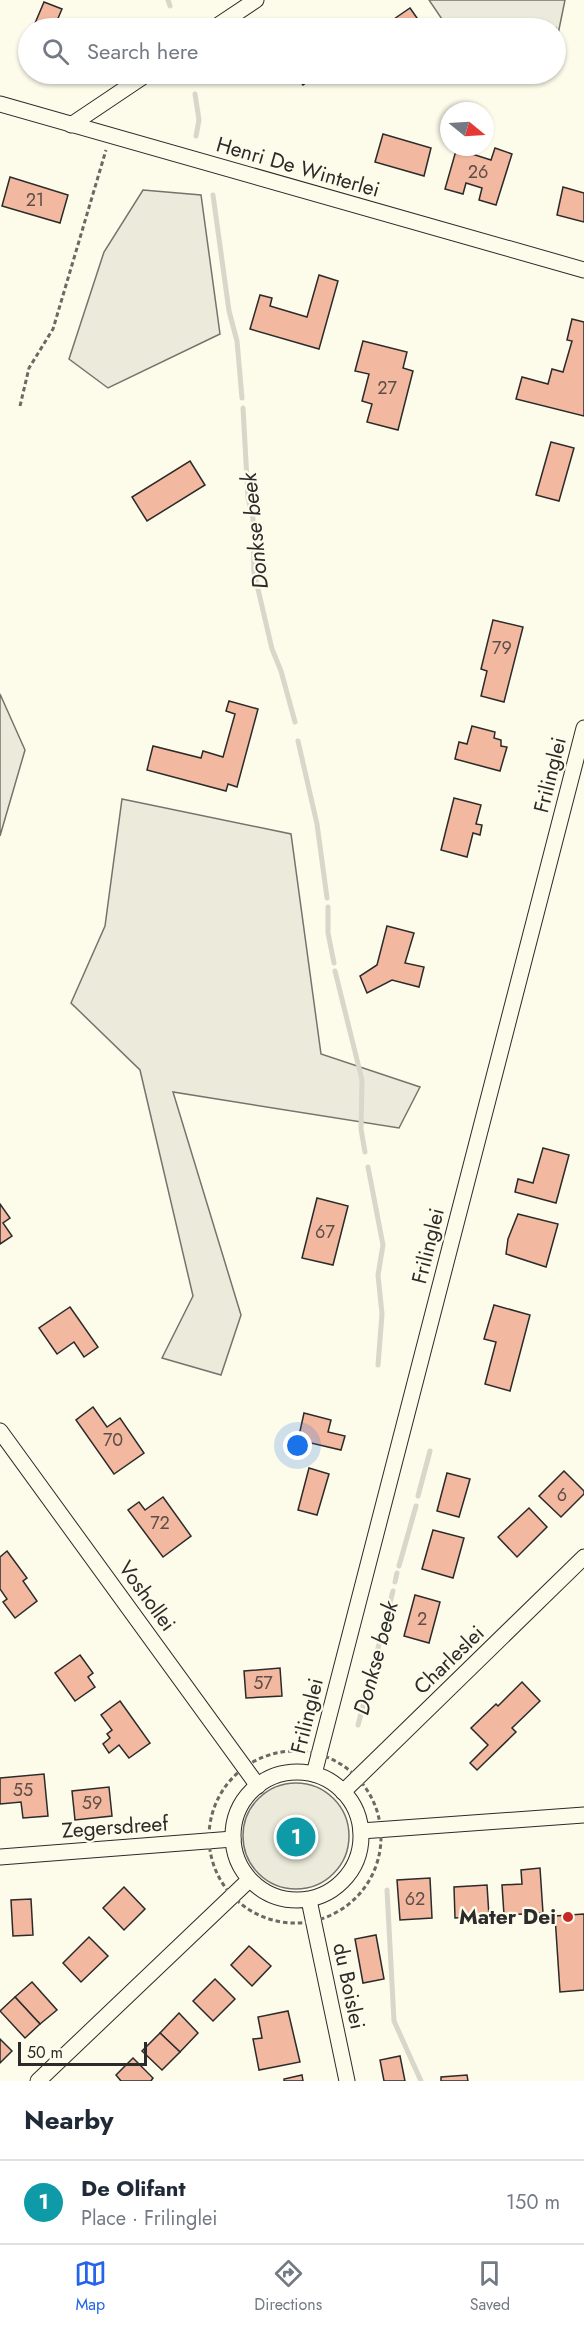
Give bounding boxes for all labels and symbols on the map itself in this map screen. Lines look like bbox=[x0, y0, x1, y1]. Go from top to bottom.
north arrow bbox=[440, 102, 494, 156]
street label: Henri De Winterlei bbox=[213, 129, 383, 205]
house number: 26 bbox=[468, 159, 488, 185]
house number: 21 bbox=[26, 187, 44, 213]
house number: 27 bbox=[377, 375, 397, 401]
water label: Donkse beek bbox=[232, 470, 276, 591]
house number: 79 bbox=[492, 635, 512, 661]
street label: Frilinglei bbox=[526, 734, 574, 816]
street label: Frilinglei bbox=[404, 1205, 452, 1287]
house number: 67 bbox=[315, 1219, 335, 1245]
house number: 70 bbox=[103, 1427, 123, 1453]
your location bbox=[283, 1431, 312, 1460]
house number: 6 bbox=[557, 1482, 567, 1508]
house number: 72 bbox=[150, 1510, 170, 1536]
street label: Voshollei bbox=[111, 1555, 183, 1637]
water label: Donkse beek bbox=[344, 1596, 406, 1718]
house number: 2 bbox=[417, 1606, 427, 1632]
street label: Charleslei bbox=[407, 1619, 491, 1701]
house number: 57 bbox=[253, 1670, 273, 1696]
street label: Frilinglei bbox=[283, 1675, 331, 1757]
house number: 55 bbox=[13, 1777, 33, 1803]
house number: 59 bbox=[82, 1790, 102, 1816]
street label: Zegersdreef bbox=[61, 1808, 170, 1846]
pin: 1 bbox=[276, 1814, 316, 1860]
house number: 62 bbox=[405, 1886, 425, 1912]
place label: Mater Dei bbox=[459, 1902, 556, 1932]
marker: Mater Dei bbox=[561, 1910, 575, 1924]
street label: du Boislei bbox=[325, 1940, 373, 2032]
scale bar bbox=[18, 2039, 147, 2066]

